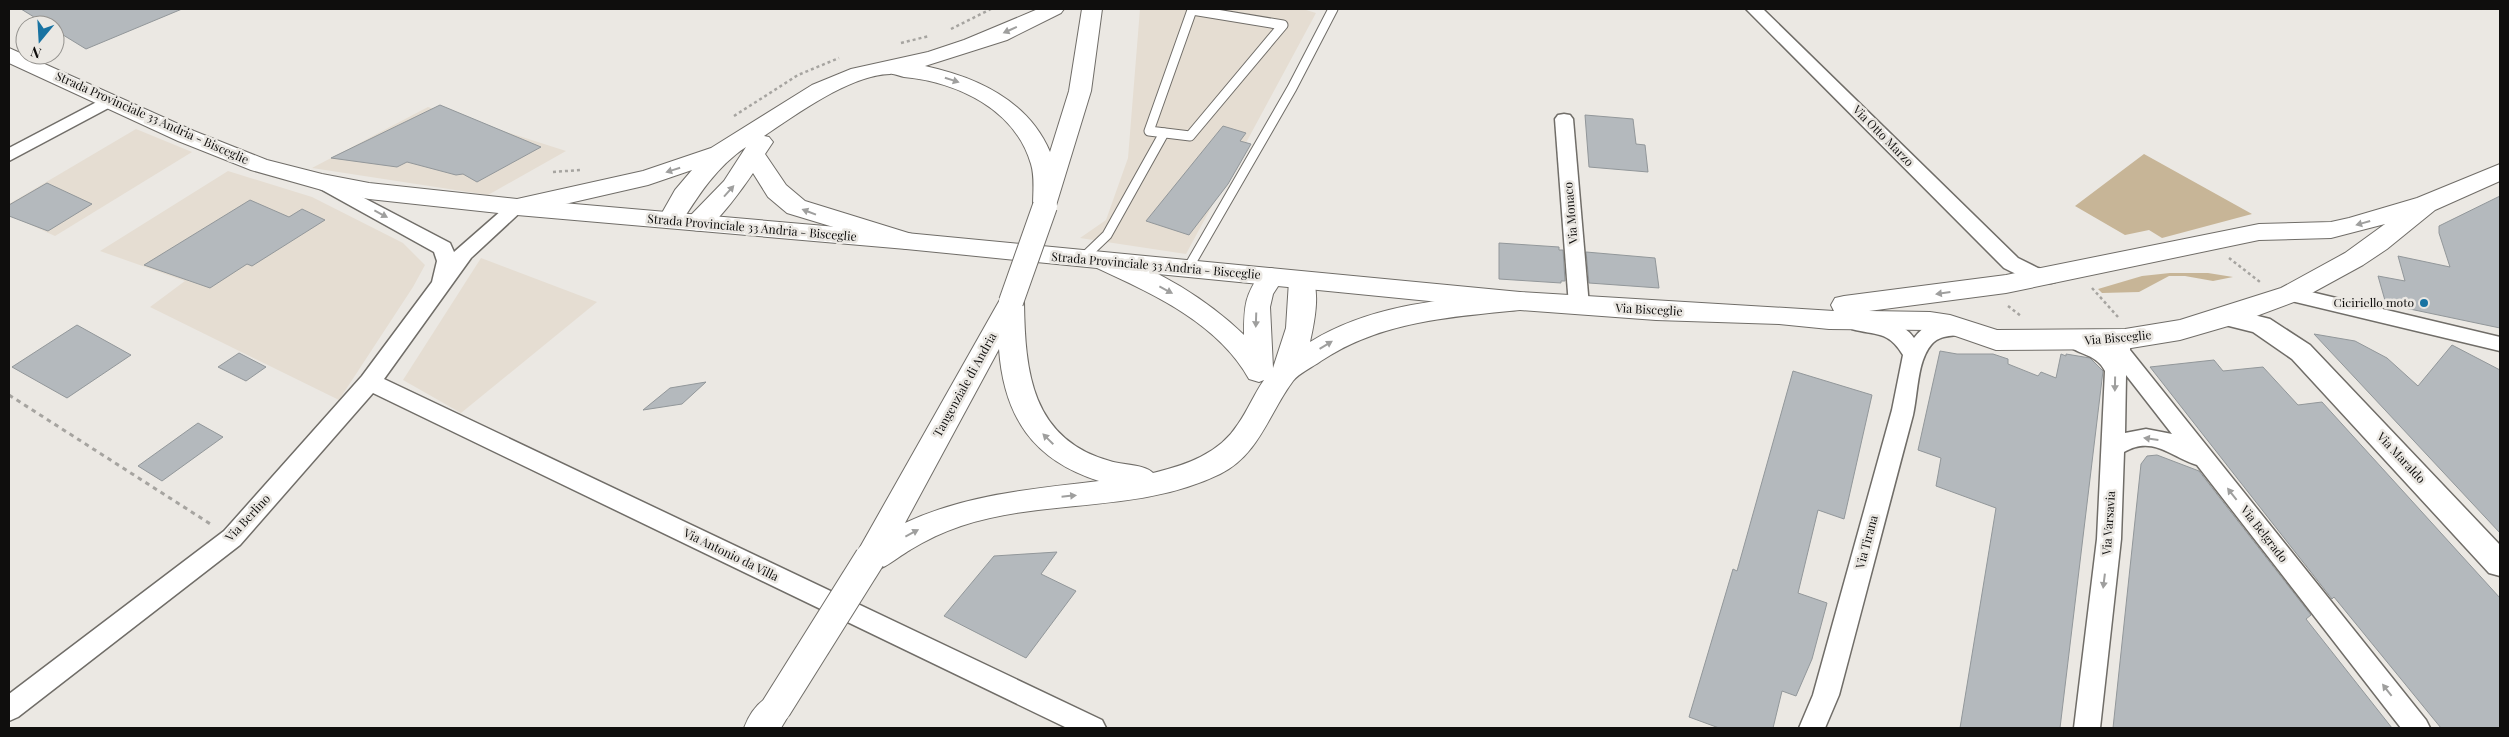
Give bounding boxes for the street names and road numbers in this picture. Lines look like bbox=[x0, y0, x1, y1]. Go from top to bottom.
street label: Strada Provinciale 33 Andria - Bisceglie bbox=[53, 67, 252, 167]
street label: Via Otto Marzo bbox=[1849, 101, 1918, 170]
street label: Via Monaco bbox=[1559, 181, 1581, 246]
street label: Strada Provinciale 33 Andria - Bisceglie bbox=[647, 210, 857, 244]
street label: Strada Provinciale 33 Andria - Bisceglie bbox=[1051, 248, 1261, 282]
street label: Via Bisceglie bbox=[1614, 299, 1683, 319]
street label: Via Bisceglie bbox=[2083, 326, 2152, 348]
street label: Tangenziale di Andria bbox=[929, 329, 999, 440]
street label: Via Maraldo bbox=[2373, 428, 2430, 487]
street label: Via Berlino bbox=[221, 490, 273, 545]
street label: Via Varsavia bbox=[2098, 490, 2118, 556]
street label: Via Belgrado bbox=[2237, 501, 2292, 565]
street label: Via Tirana bbox=[1851, 513, 1881, 571]
street label: Via Antonio da Villa bbox=[680, 524, 782, 584]

